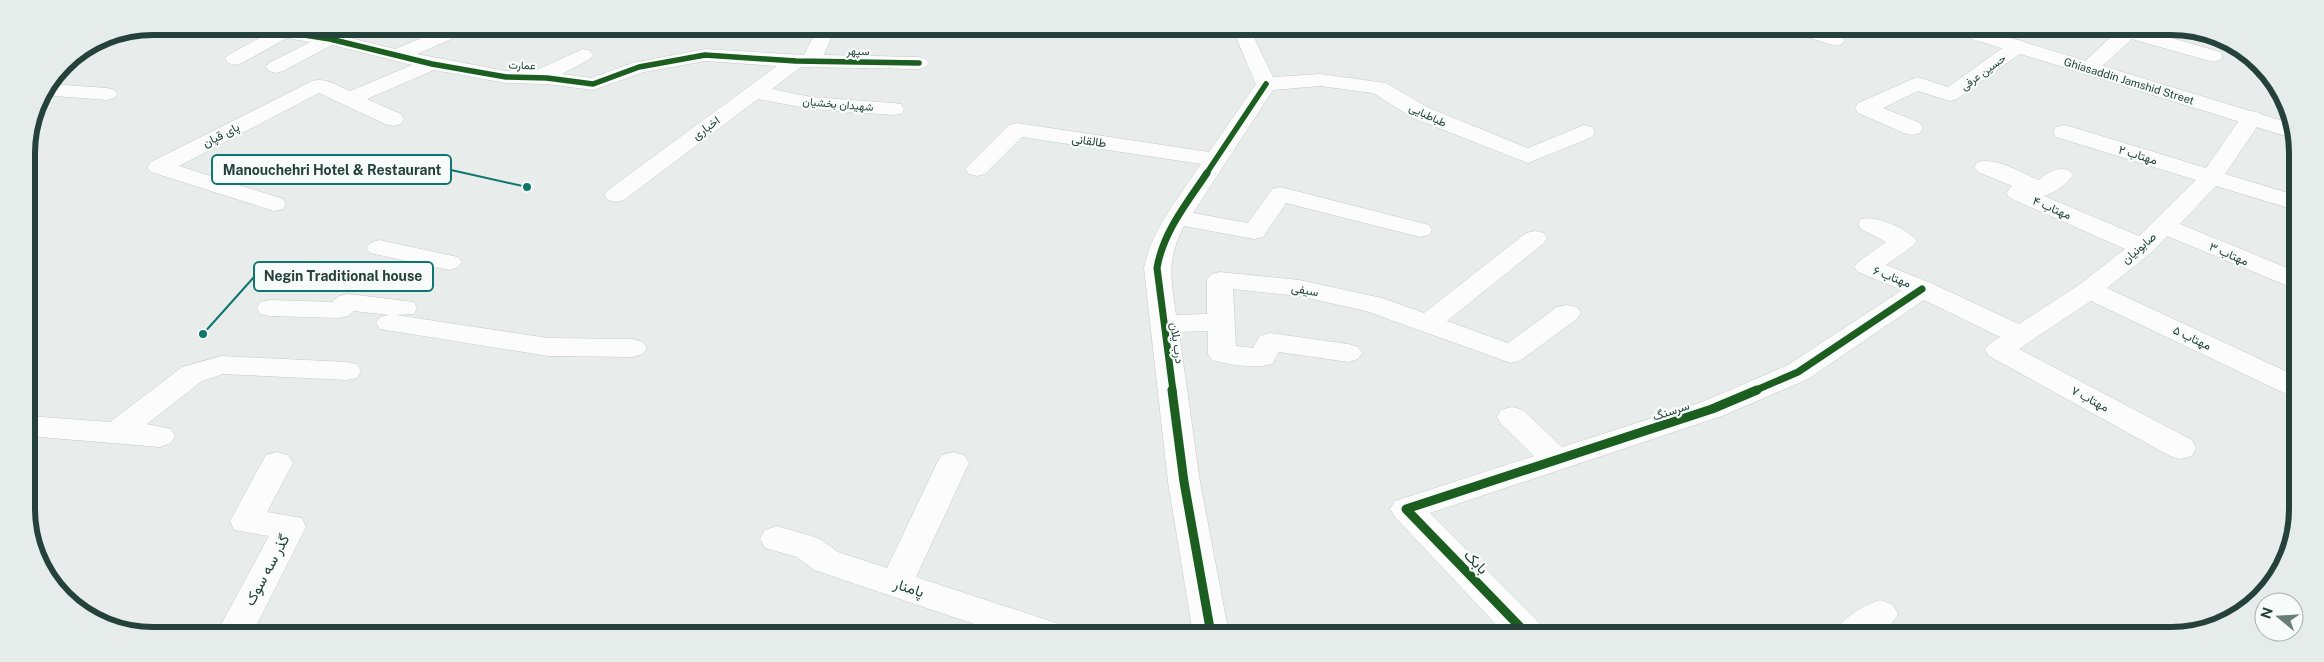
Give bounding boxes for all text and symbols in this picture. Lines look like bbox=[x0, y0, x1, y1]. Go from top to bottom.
street label: سپهر bbox=[845, 45, 870, 59]
street label: حسین عرفی bbox=[1958, 52, 2009, 93]
street label: Ghiasaddin Jamshid Street bbox=[2062, 55, 2196, 107]
street label: عمارت bbox=[508, 59, 536, 72]
street label: شهیدان بخشیان bbox=[802, 95, 874, 114]
street label: طباطبایی bbox=[1407, 101, 1449, 130]
street label: اخباری bbox=[689, 113, 723, 143]
street label: پای قپان bbox=[200, 120, 242, 151]
street label: طالقانی bbox=[1071, 132, 1107, 151]
street label: مهتاب ۲ bbox=[2117, 142, 2159, 168]
callout: Manouchehri Hotel & Restaurant bbox=[212, 155, 451, 184]
text: Manouchehri Hotel & Restaurant bbox=[223, 162, 442, 178]
street label: مهتاب ۴ bbox=[2030, 194, 2073, 223]
street label: صابونیان bbox=[2119, 229, 2160, 268]
street label: مهتاب ۳ bbox=[2207, 239, 2251, 269]
callout: Negin Traditional house bbox=[254, 262, 433, 291]
street label: مهتاب ۶ bbox=[1871, 263, 1913, 292]
text: Negin Traditional house bbox=[264, 268, 422, 284]
street label: سیفی bbox=[1290, 281, 1320, 300]
street label: درب یلان bbox=[1166, 322, 1187, 365]
street label: مهتاب ۵ bbox=[2170, 323, 2213, 354]
street label: مهتاب ۷ bbox=[2068, 383, 2111, 416]
street label: سرسنگ bbox=[1651, 398, 1692, 424]
street label: گذر سه سوک bbox=[241, 531, 293, 609]
street label: بابک bbox=[1460, 546, 1492, 578]
street label: پامنار bbox=[890, 574, 926, 602]
north arrow bbox=[2254, 592, 2304, 642]
text: N bbox=[2257, 605, 2276, 621]

